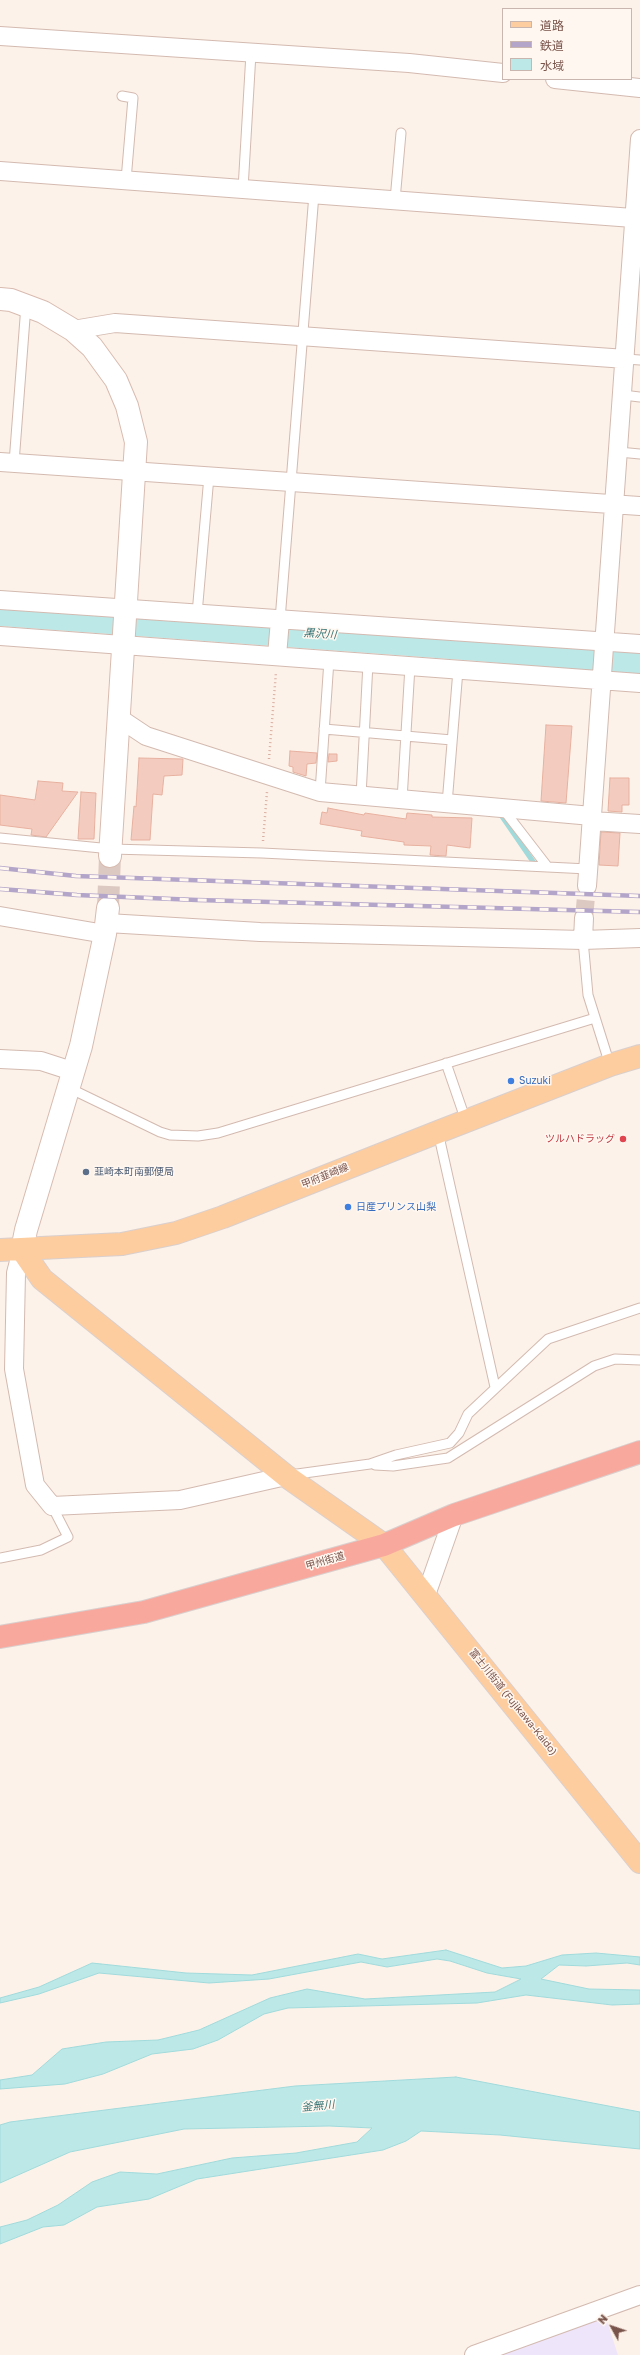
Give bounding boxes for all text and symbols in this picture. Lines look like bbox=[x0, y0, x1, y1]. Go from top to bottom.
legend bbox=[502, 8, 632, 80]
text: 道路 bbox=[540, 18, 564, 33]
text: 鉄道 bbox=[540, 38, 564, 53]
text: 水域 bbox=[540, 58, 564, 73]
water label: 黒沢川 bbox=[303, 626, 337, 642]
place label: Suzuki bbox=[519, 1075, 551, 1087]
marker: Suzuki bbox=[506, 1076, 516, 1086]
place label: ツルハドラッグ bbox=[545, 1133, 615, 1145]
marker: ツルハドラッグ bbox=[618, 1134, 628, 1144]
street label: 甲府韮崎線 bbox=[300, 1161, 350, 1191]
place label: 韮崎本町南郵便局 bbox=[94, 1166, 174, 1178]
marker: 韮崎本町南郵便局 bbox=[81, 1167, 91, 1177]
place label: 日産プリンス山梨 bbox=[356, 1201, 436, 1213]
marker: 日産プリンス山梨 bbox=[343, 1202, 353, 1212]
street label: 甲州街道 bbox=[304, 1550, 346, 1572]
street label: 富士川街道 (Fujikawa-Kaido) bbox=[466, 1646, 560, 1758]
water label: 釜無川 bbox=[301, 2098, 335, 2114]
north arrow bbox=[592, 2307, 632, 2347]
text: N bbox=[595, 2312, 610, 2326]

